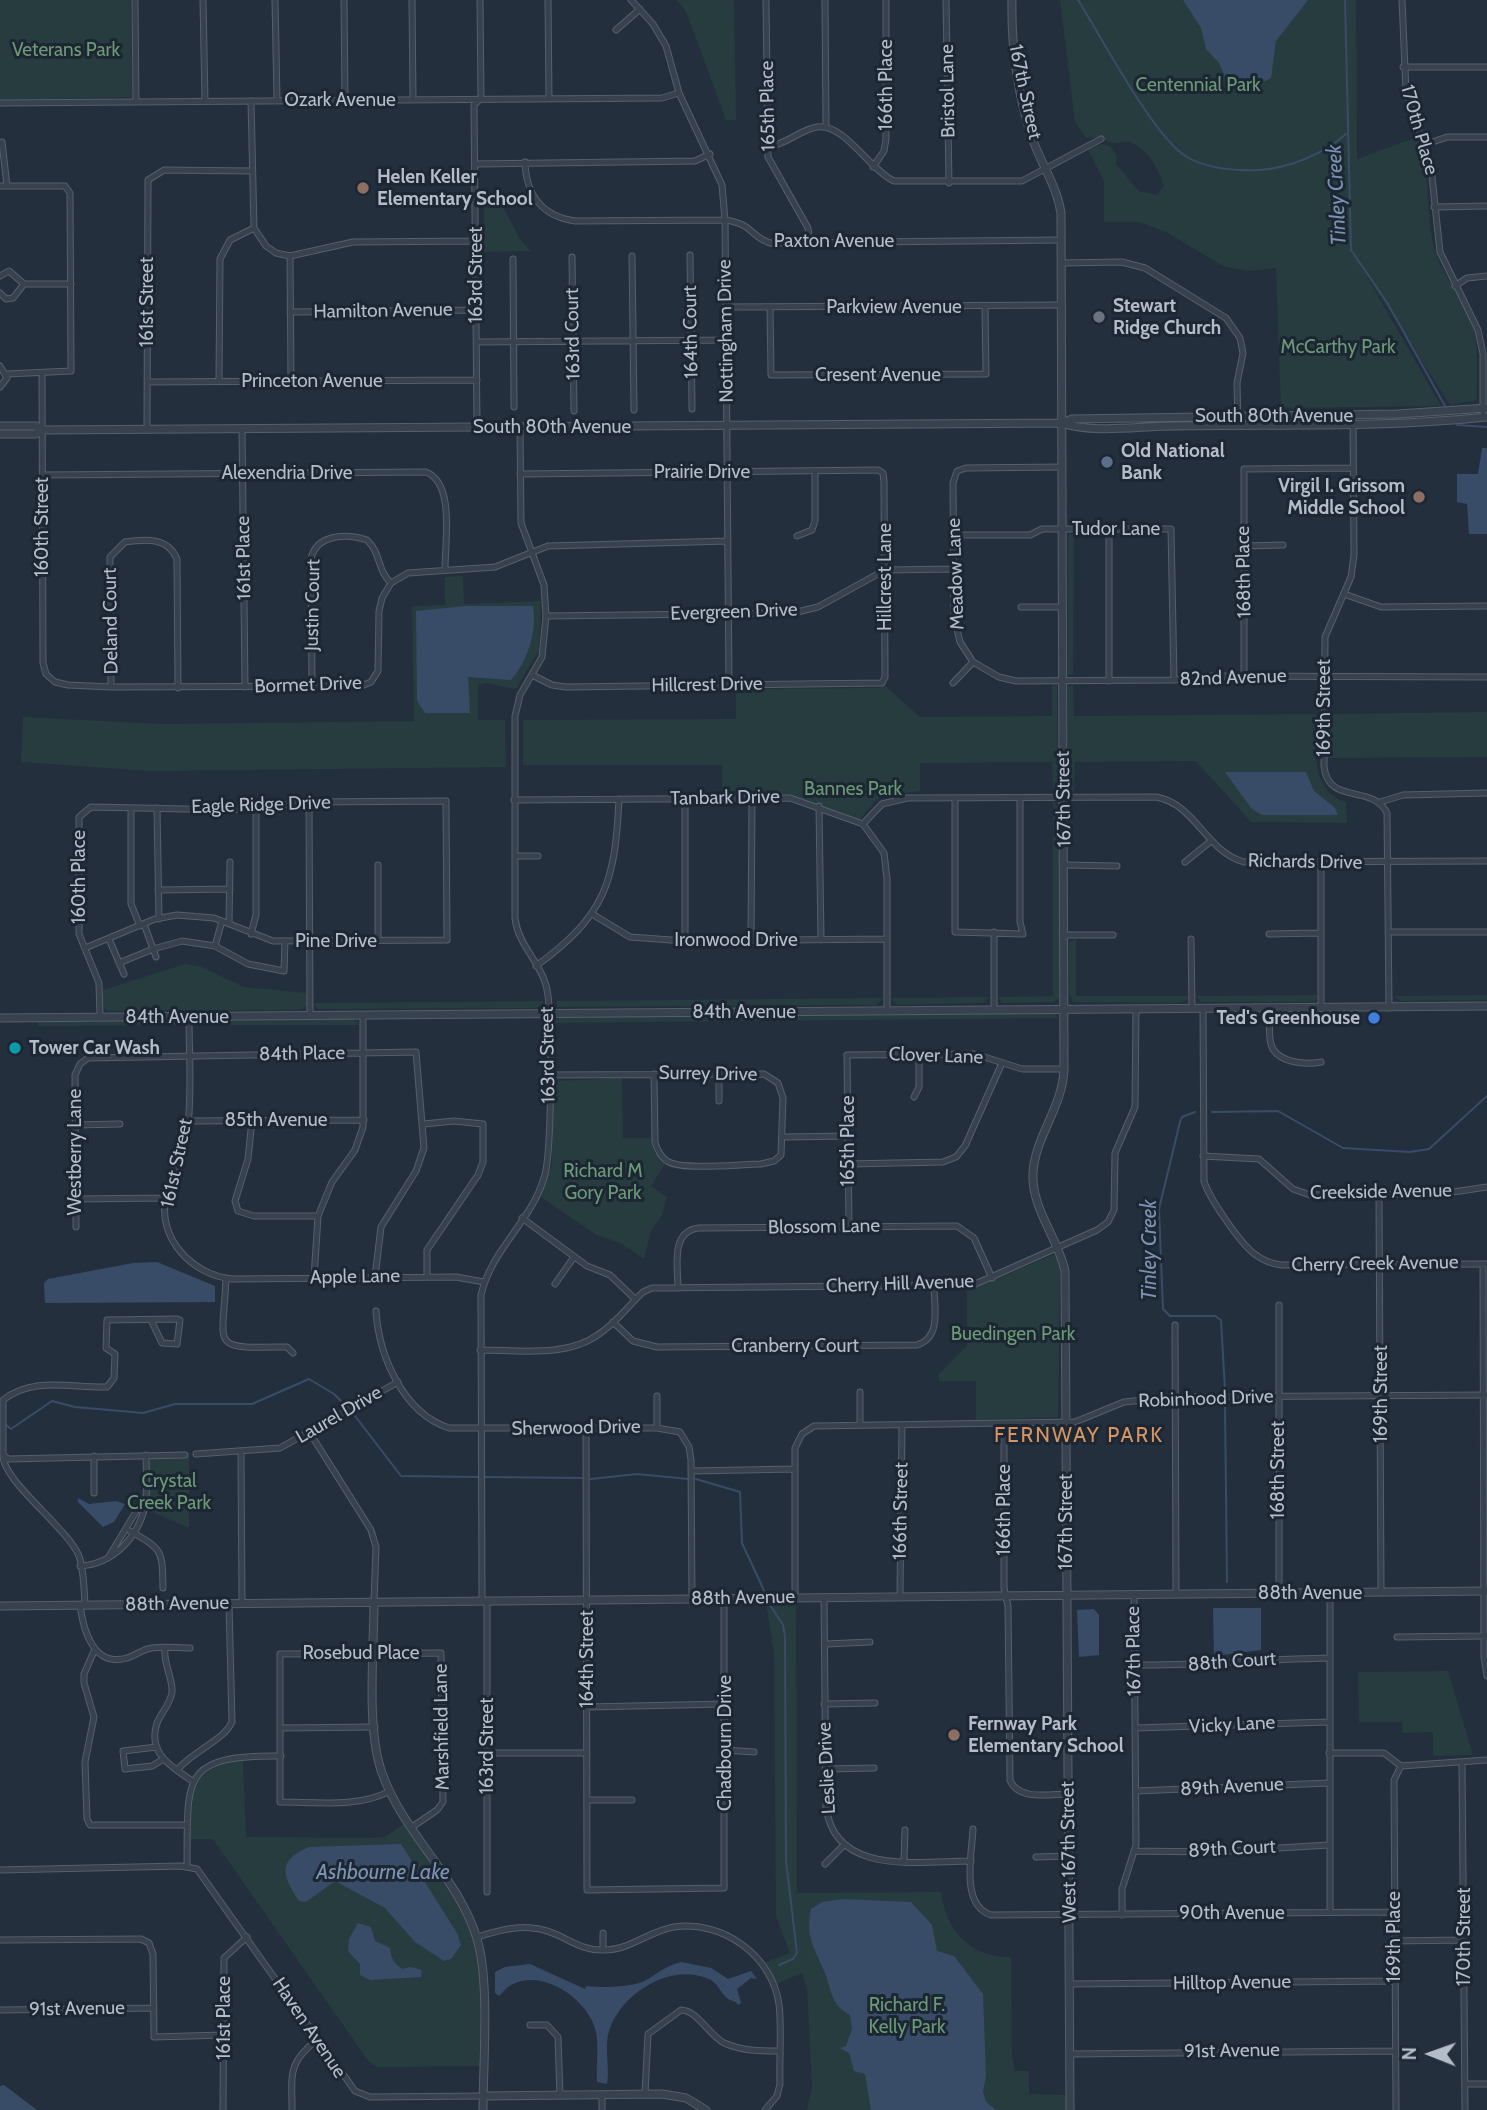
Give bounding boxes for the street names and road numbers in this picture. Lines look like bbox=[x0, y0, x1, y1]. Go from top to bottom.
street label: 166th Place bbox=[875, 39, 897, 131]
street label: 167th Street bbox=[1004, 43, 1046, 141]
street label: Bristol Lane bbox=[936, 44, 960, 138]
street label: 165th Place bbox=[756, 60, 780, 152]
street label: 170th Place bbox=[1395, 82, 1443, 178]
street label: Ozark Avenue bbox=[284, 89, 396, 111]
street label: 163rd Street bbox=[465, 227, 487, 323]
street label: Paxton Avenue bbox=[774, 230, 894, 252]
street label: 161st Street bbox=[136, 257, 158, 347]
street label: Nottingham Drive bbox=[713, 259, 739, 403]
street label: 164th Court bbox=[679, 285, 703, 379]
street label: 163rd Court bbox=[561, 288, 585, 380]
street label: Parkview Avenue bbox=[826, 296, 962, 318]
street label: Hamilton Avenue bbox=[313, 298, 453, 324]
street label: Cresent Avenue bbox=[815, 364, 941, 386]
street label: Princeton Avenue bbox=[241, 370, 383, 392]
street label: South 80th Avenue bbox=[1195, 405, 1353, 427]
street label: South 80th Avenue bbox=[473, 416, 631, 438]
street label: Prairie Drive bbox=[654, 461, 750, 483]
street label: Alexendria Drive bbox=[221, 462, 353, 484]
street label: 160th Street bbox=[31, 477, 53, 577]
street label: 161st Place bbox=[232, 516, 256, 600]
street label: Meadow Lane bbox=[943, 518, 969, 630]
street label: Tudor Lane bbox=[1072, 518, 1160, 540]
street label: Hillcrest Lane bbox=[874, 523, 896, 631]
street label: 168th Place bbox=[1232, 526, 1256, 618]
street label: Justin Court bbox=[301, 559, 325, 651]
street label: Deland Court bbox=[99, 567, 123, 675]
street label: Evergreen Drive bbox=[670, 598, 798, 626]
street label: 169th Street bbox=[1313, 659, 1335, 757]
street label: 82nd Avenue bbox=[1179, 665, 1287, 691]
street label: Bormet Drive bbox=[254, 672, 362, 698]
street label: Hillcrest Drive bbox=[651, 673, 763, 697]
street label: 167th Street bbox=[1052, 751, 1076, 847]
street label: Tanbark Drive bbox=[670, 786, 780, 810]
street label: Eagle Ridge Drive bbox=[191, 791, 331, 819]
street label: 160th Place bbox=[68, 830, 90, 924]
street label: Richards Drive bbox=[1248, 850, 1362, 874]
street label: Ironwood Drive bbox=[674, 929, 798, 951]
street label: Pine Drive bbox=[295, 930, 377, 952]
street label: 84th Avenue bbox=[692, 1001, 796, 1023]
street label: 84th Avenue bbox=[125, 1006, 229, 1028]
street label: 163rd Street bbox=[536, 1006, 560, 1104]
street label: 84th Place bbox=[259, 1042, 345, 1066]
street label: Clover Lane bbox=[888, 1043, 984, 1069]
street label: Surrey Drive bbox=[658, 1062, 758, 1086]
street label: Westberry Lane bbox=[64, 1089, 86, 1215]
street label: 165th Place bbox=[837, 1096, 859, 1186]
street label: 85th Avenue bbox=[224, 1109, 328, 1131]
street label: 161st Street bbox=[156, 1116, 198, 1210]
street label: Creekside Avenue bbox=[1310, 1179, 1452, 1205]
street label: Blossom Lane bbox=[768, 1215, 880, 1239]
street label: Cherry Creek Avenue bbox=[1291, 1251, 1459, 1277]
street label: Apple Lane bbox=[310, 1265, 400, 1289]
street label: Cherry Hill Avenue bbox=[825, 1270, 975, 1298]
street label: Cranberry Court bbox=[731, 1335, 859, 1357]
street label: 169th Street bbox=[1370, 1345, 1392, 1443]
street label: Laurel Drive bbox=[292, 1381, 386, 1449]
street label: Robinhood Drive bbox=[1138, 1385, 1274, 1413]
street label: Sherwood Drive bbox=[511, 1415, 641, 1441]
street label: 168th Street bbox=[1267, 1421, 1289, 1519]
street label: 166th Street bbox=[889, 1462, 913, 1560]
street label: 166th Place bbox=[993, 1464, 1015, 1556]
street label: 167th Street bbox=[1055, 1474, 1077, 1570]
street label: 88th Avenue bbox=[1258, 1582, 1362, 1604]
street label: 88th Avenue bbox=[691, 1586, 795, 1610]
street label: 88th Avenue bbox=[125, 1592, 229, 1616]
street label: 167th Place bbox=[1122, 1606, 1146, 1696]
street label: 164th Street bbox=[576, 1610, 598, 1708]
street label: Rosebud Place bbox=[302, 1642, 420, 1664]
street label: 88th Court bbox=[1187, 1648, 1277, 1676]
street label: Marshfield Lane bbox=[429, 1663, 455, 1791]
street label: Chadbourn Drive bbox=[714, 1675, 736, 1811]
street label: 163rd Street bbox=[476, 1698, 498, 1794]
street label: Vicky Lane bbox=[1188, 1711, 1276, 1739]
street label: Leslie Drive bbox=[813, 1721, 841, 1815]
street label: 89th Avenue bbox=[1180, 1773, 1284, 1801]
street label: West 167th Street bbox=[1056, 1781, 1082, 1923]
street label: 89th Court bbox=[1188, 1835, 1276, 1863]
street label: 170th Street bbox=[1453, 1888, 1475, 1986]
street label: 169th Place bbox=[1383, 1891, 1405, 1983]
street label: 90th Avenue bbox=[1179, 1902, 1285, 1924]
street label: Hilltop Avenue bbox=[1173, 1971, 1291, 1995]
street label: Haven Avenue bbox=[267, 1974, 351, 2082]
street label: 161st Place bbox=[213, 1976, 235, 2060]
street label: 91st Avenue bbox=[29, 1997, 125, 2021]
street label: 91st Avenue bbox=[1184, 2039, 1280, 2063]

